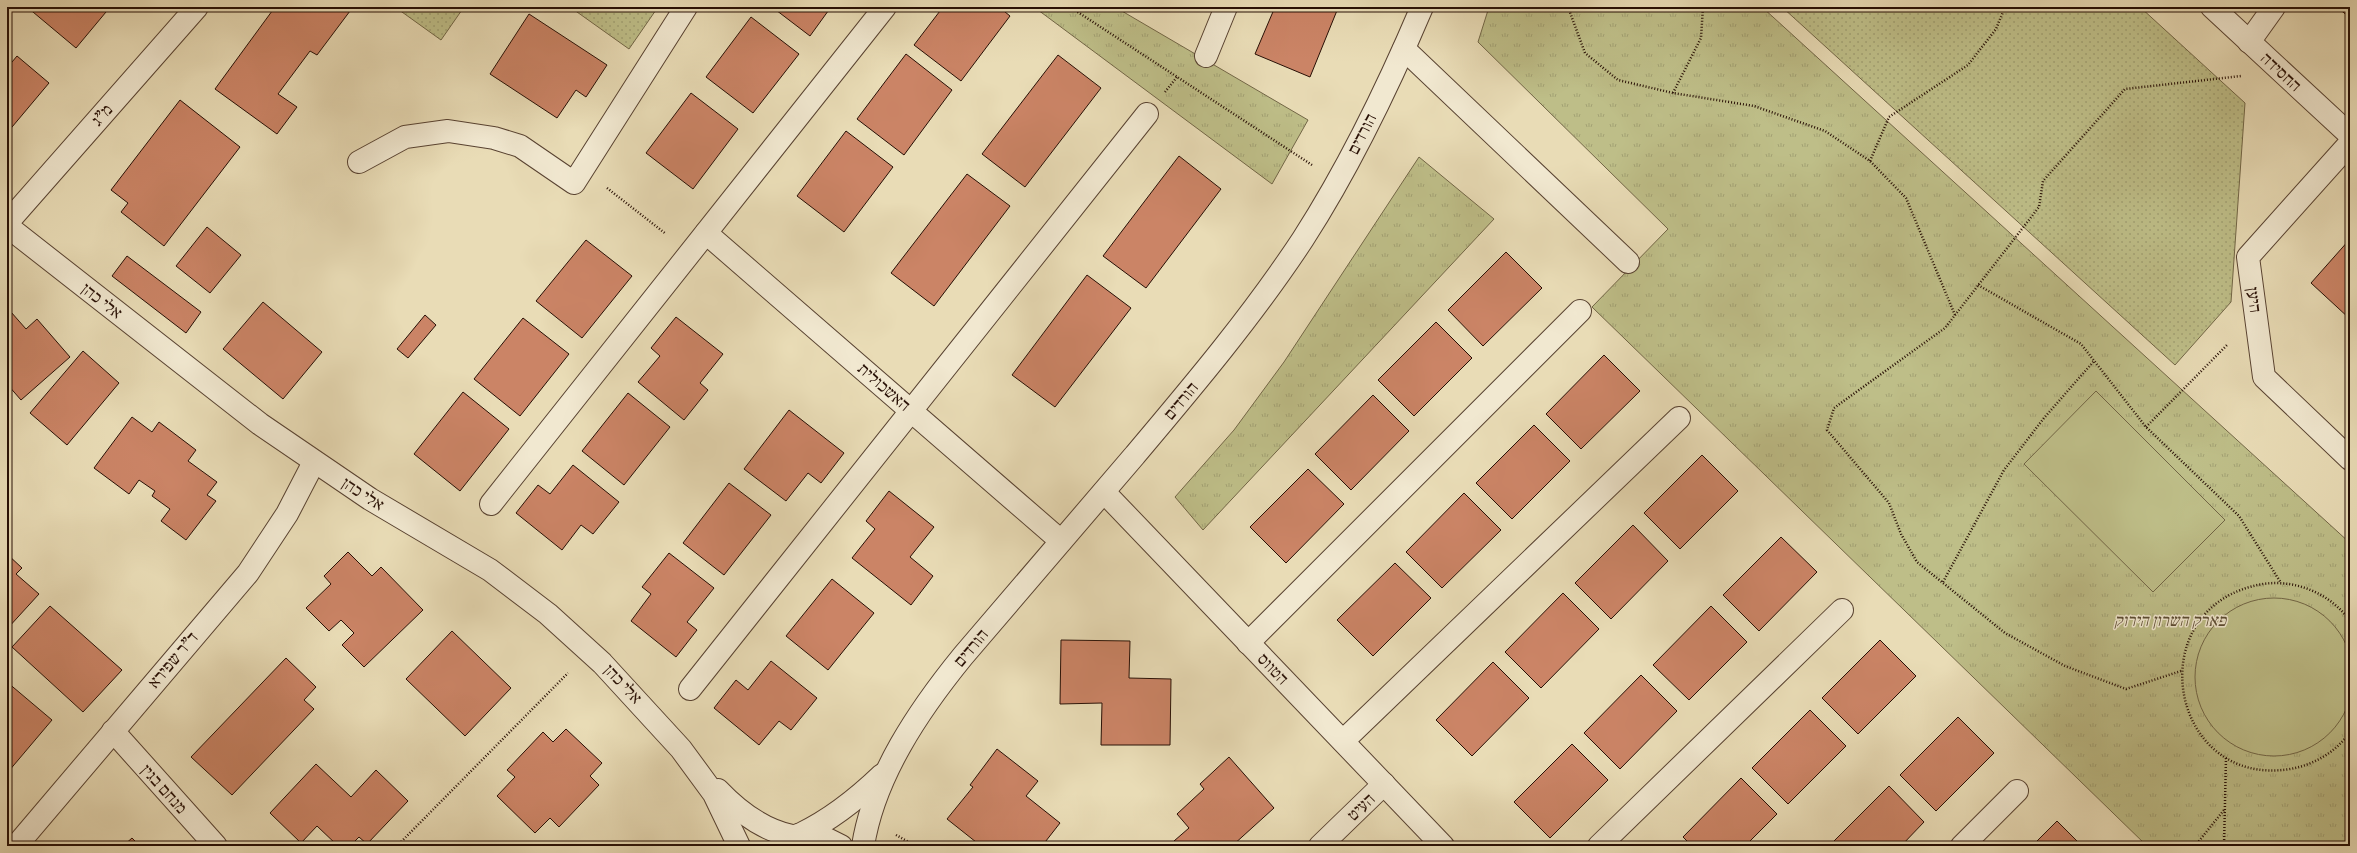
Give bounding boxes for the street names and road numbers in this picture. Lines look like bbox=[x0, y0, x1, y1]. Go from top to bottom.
street label: החסידה bbox=[2256, 48, 2306, 96]
street label: מ"ג bbox=[87, 100, 117, 130]
street label: הורדים bbox=[1343, 110, 1381, 158]
street label: אלי כהן bbox=[77, 278, 127, 324]
street label: היען bbox=[2242, 286, 2266, 314]
street label: האשכולית bbox=[853, 358, 915, 416]
street label: הורדים bbox=[1159, 378, 1203, 424]
street label: אלי כהן bbox=[338, 473, 388, 515]
street label: הורדים bbox=[949, 625, 993, 671]
street label: ד"ר שפירא bbox=[143, 627, 203, 693]
street label: הטווס bbox=[1253, 649, 1293, 689]
street label: אלי כהן bbox=[599, 660, 647, 708]
street label: מנחם בגין bbox=[136, 760, 192, 818]
street label: העיט bbox=[1343, 789, 1379, 825]

